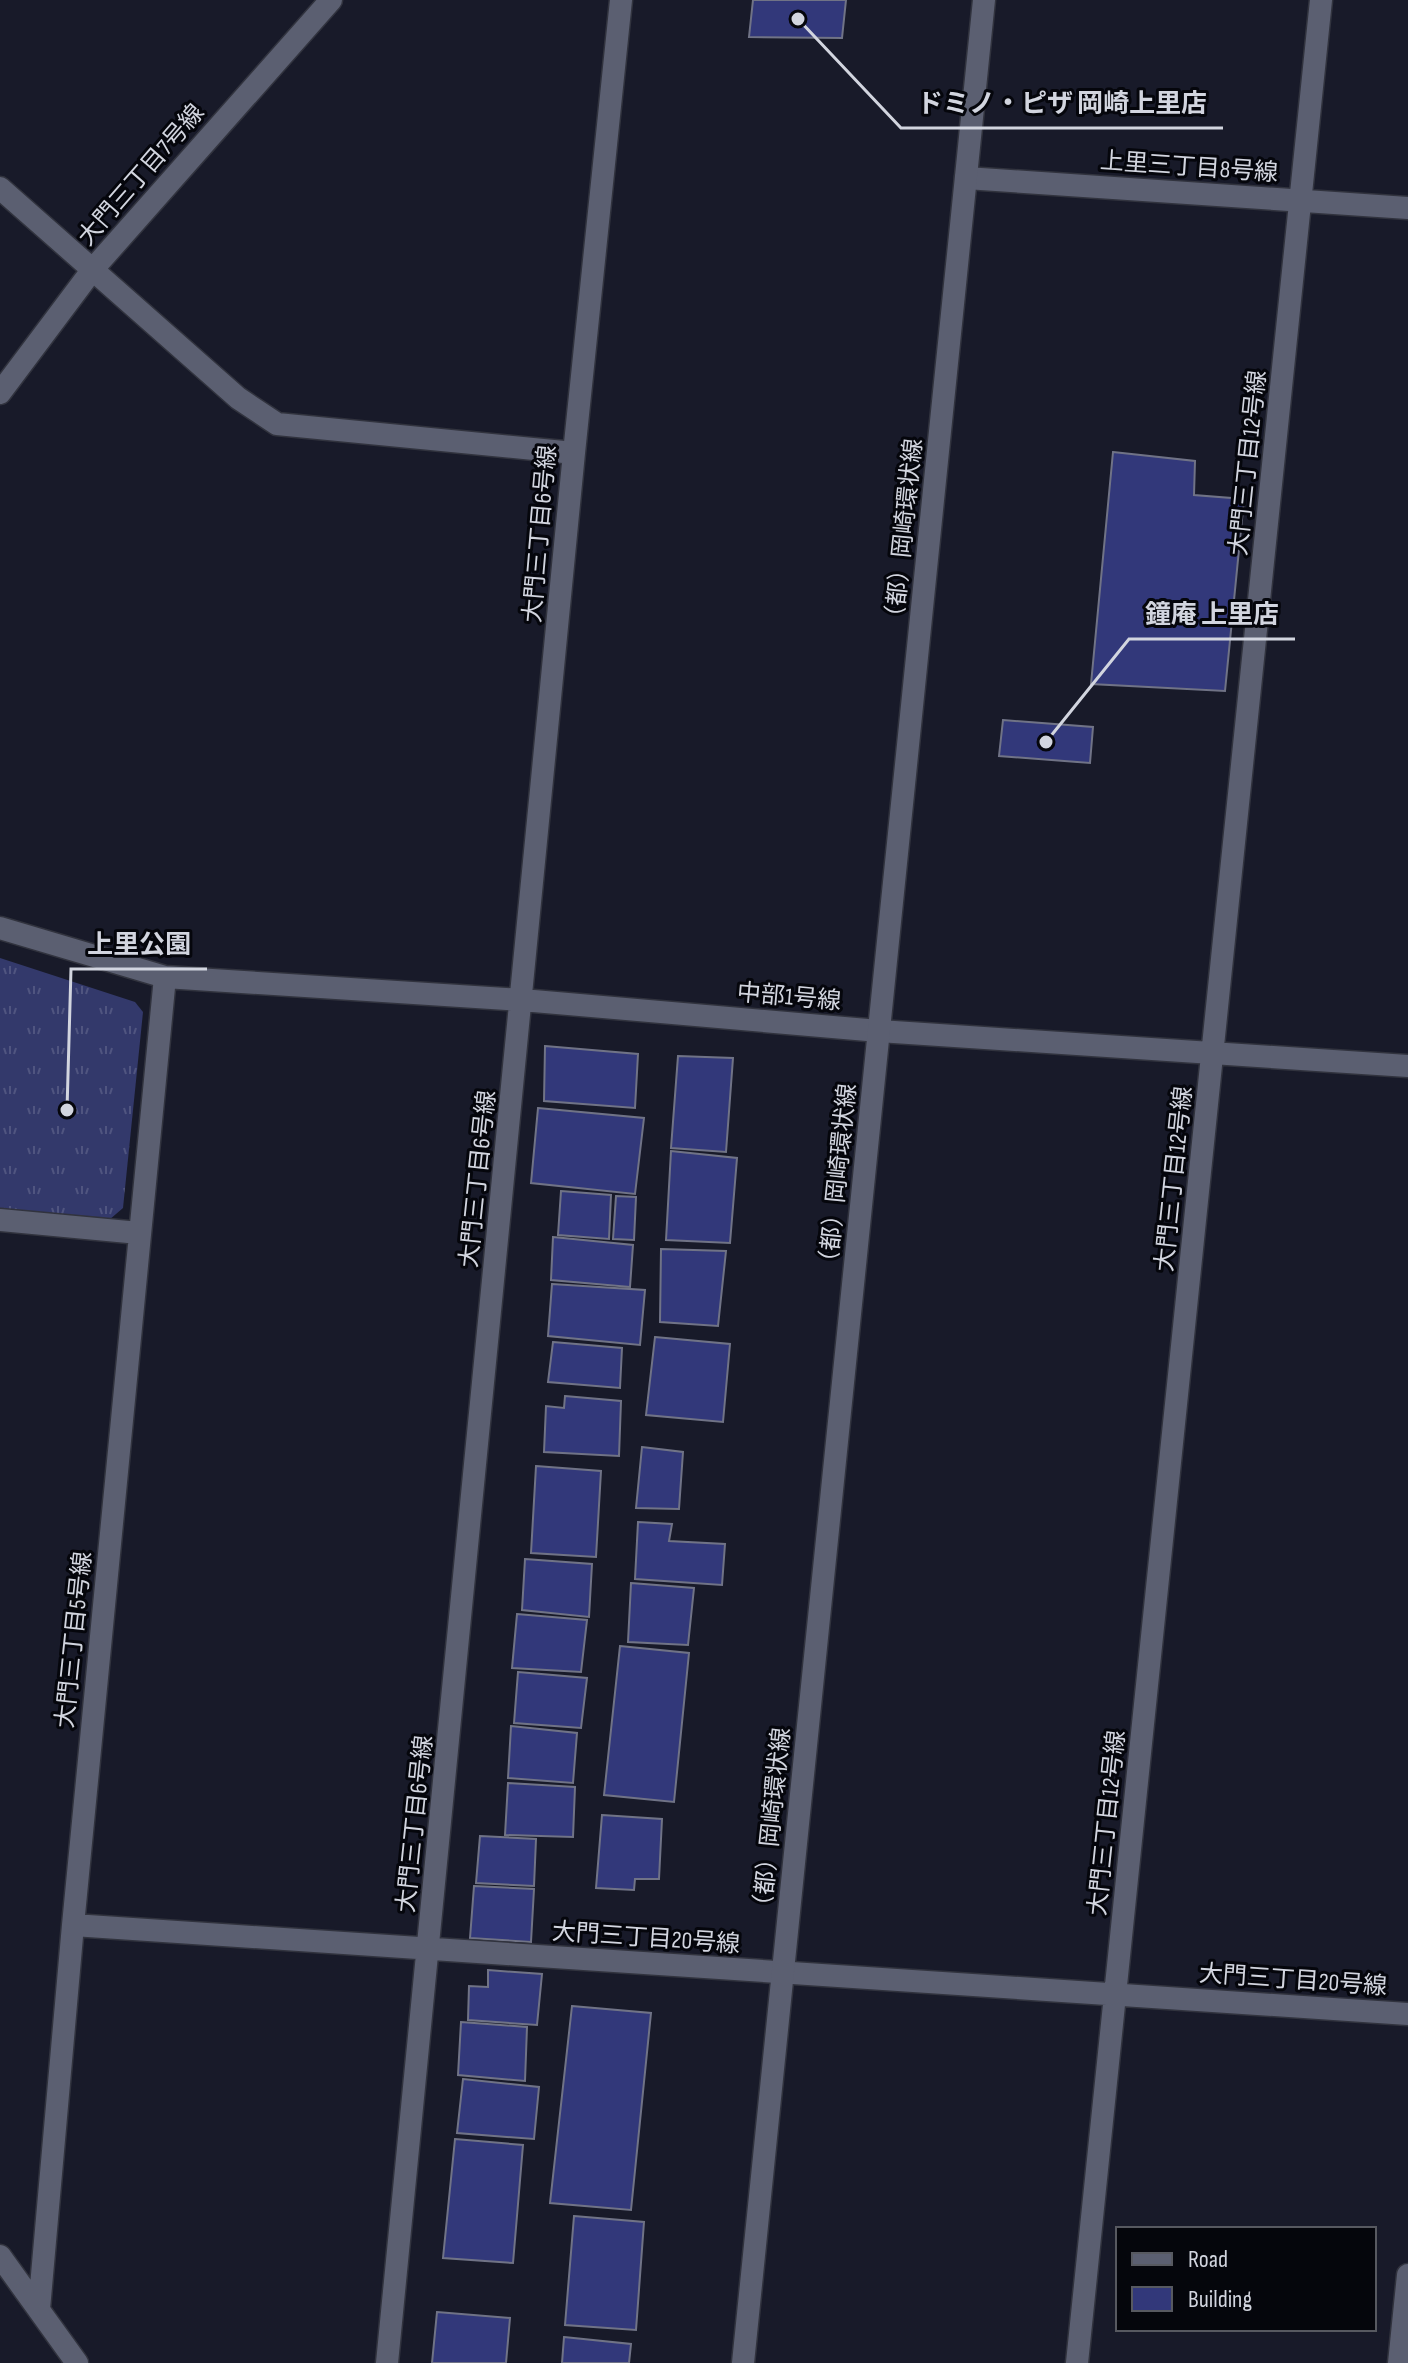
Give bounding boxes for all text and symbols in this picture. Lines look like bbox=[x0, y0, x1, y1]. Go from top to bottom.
callout: ドミノ・ピザ 岡崎上里店 bbox=[901, 78, 1223, 128]
text: ドミノ・ピザ 岡崎上里店 bbox=[917, 89, 1207, 120]
street label: 大門三丁目7号線 bbox=[72, 98, 210, 252]
street label: 上里三丁目8号線 bbox=[1099, 146, 1279, 188]
street label: 大門三丁目12号線 bbox=[1224, 369, 1272, 557]
street label: （都）岡崎環状線 bbox=[880, 437, 928, 631]
street label: 大門三丁目6号線 bbox=[518, 444, 562, 624]
callout: 鐘庵 上里店 bbox=[1129, 589, 1295, 639]
text: 鐘庵 上里店 bbox=[1145, 600, 1279, 631]
callout: 上里公園 bbox=[71, 919, 207, 969]
text: 上里公園 bbox=[87, 930, 191, 961]
street label: 中部1号線 bbox=[736, 978, 842, 1016]
street label: （都）岡崎環状線 bbox=[814, 1082, 862, 1276]
street label: 大門三丁目12号線 bbox=[1150, 1085, 1198, 1273]
street label: 大門三丁目6号線 bbox=[454, 1089, 502, 1269]
street label: 大門三丁目5号線 bbox=[50, 1550, 98, 1730]
street label: （都）岡崎環状線 bbox=[748, 1726, 796, 1920]
street label: 大門三丁目12号線 bbox=[1083, 1729, 1131, 1917]
street label: 大門三丁目6号線 bbox=[391, 1734, 439, 1914]
street label: 大門三丁目20号線 bbox=[551, 1917, 741, 1959]
street label: 大門三丁目20号線 bbox=[1198, 1959, 1388, 2001]
legend bbox=[1116, 2227, 1376, 2331]
text: Road bbox=[1188, 2245, 1228, 2274]
text: Building bbox=[1188, 2285, 1252, 2314]

